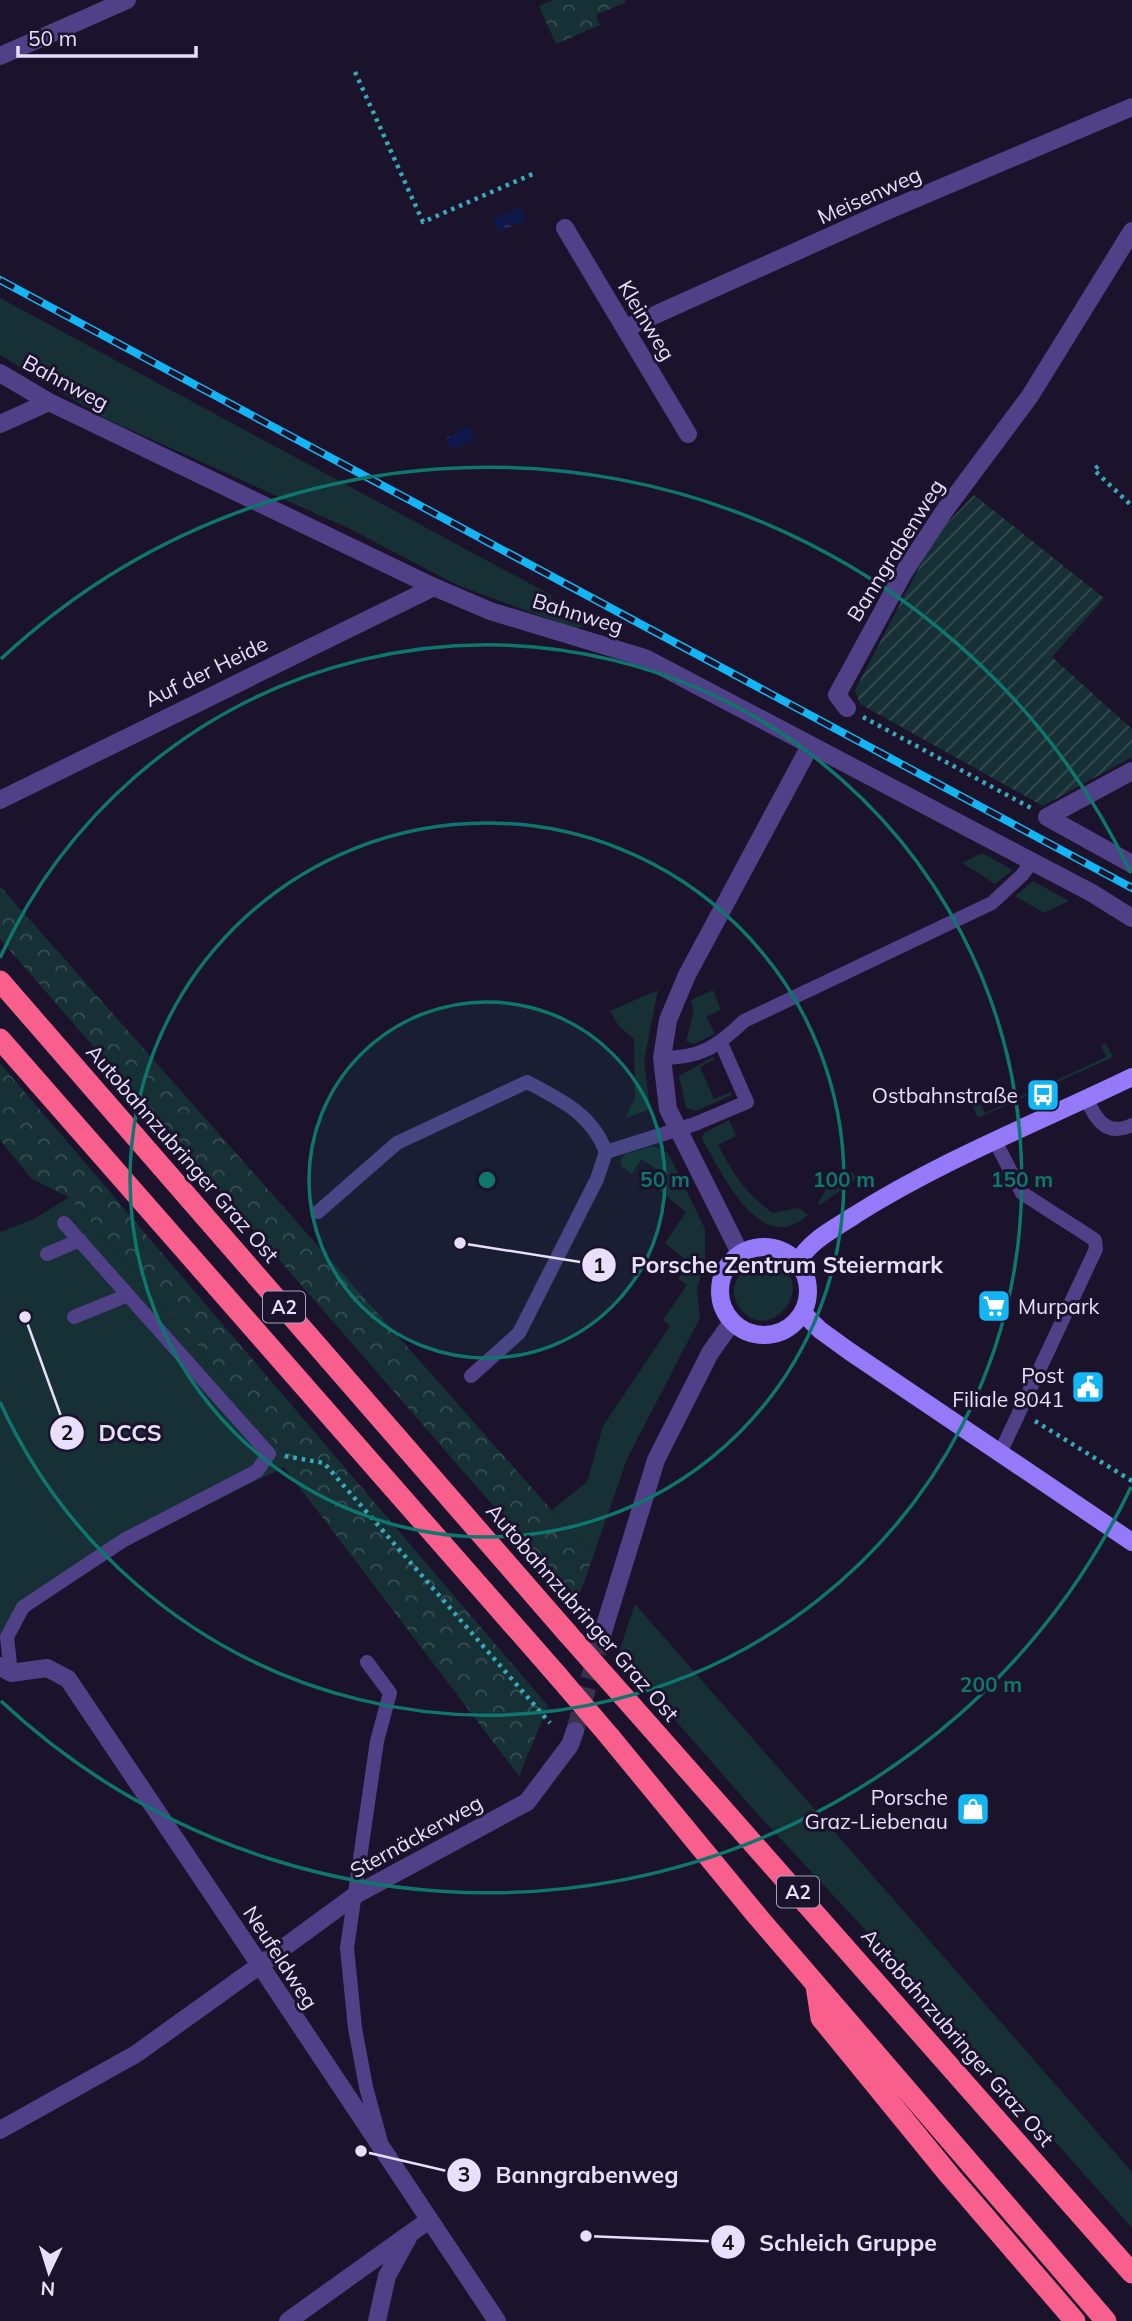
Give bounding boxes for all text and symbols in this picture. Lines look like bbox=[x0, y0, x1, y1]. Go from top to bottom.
scale bar bbox=[18, 14, 196, 58]
text: 50 m bbox=[28, 25, 77, 51]
street label: Meisenweg bbox=[813, 161, 925, 229]
street label: Kleinweg bbox=[613, 275, 681, 365]
street label: Bahnweg bbox=[19, 349, 113, 415]
street label: Banngrabenweg bbox=[841, 474, 949, 626]
street label: Bahnweg bbox=[529, 587, 627, 639]
street label: Auf der Heide bbox=[140, 630, 272, 712]
street label: Autobahnzubringer Graz Ost bbox=[81, 1039, 285, 1267]
bus stop icon: Ostbahnstraße bbox=[1024, 1076, 1062, 1114]
place label: Ostbahnstraße bbox=[872, 1082, 1018, 1108]
text: 50 m bbox=[640, 1166, 690, 1192]
text: 100 m bbox=[813, 1166, 875, 1192]
text: 150 m bbox=[991, 1166, 1053, 1192]
centre of rings bbox=[475, 1168, 499, 1192]
callout: Porsche Zentrum Steiermark bbox=[582, 1243, 957, 1287]
text: Porsche Zentrum Steiermark bbox=[631, 1250, 944, 1279]
text: 1 bbox=[593, 1252, 605, 1278]
supermarket icon: Murpark bbox=[975, 1287, 1013, 1325]
road number: A2 bbox=[263, 1292, 305, 1322]
place label: Murpark bbox=[1018, 1293, 1100, 1319]
place label: Post Filiale 8041 bbox=[952, 1362, 1064, 1412]
public building icon: Post Filiale 8041 bbox=[1069, 1368, 1107, 1406]
callout: DCCS bbox=[50, 1411, 176, 1455]
text: DCCS bbox=[99, 1418, 162, 1447]
text: 2 bbox=[61, 1419, 73, 1445]
street label: Autobahnzubringer Graz Ost bbox=[481, 1498, 685, 1726]
text: 200 m bbox=[960, 1671, 1022, 1697]
place label: Porsche Graz-Liebenau bbox=[805, 1784, 948, 1834]
street label: Sternäckerweg bbox=[345, 1789, 487, 1883]
shop icon: Porsche Graz-Liebenau bbox=[954, 1790, 992, 1828]
road number: A2 bbox=[777, 1876, 819, 1908]
street label: Neufeldweg bbox=[238, 1901, 324, 2013]
street label: Autobahnzubringer Graz Ost bbox=[856, 1923, 1060, 2151]
callout: Banngrabenweg bbox=[446, 2153, 692, 2197]
text: Banngrabenweg bbox=[496, 2160, 678, 2189]
text: 3 bbox=[458, 2161, 470, 2187]
callout: Schleich Gruppe bbox=[710, 2220, 951, 2264]
text: Schleich Gruppe bbox=[759, 2228, 937, 2257]
text: 4 bbox=[722, 2229, 735, 2255]
north arrow bbox=[14, 2237, 84, 2307]
text: N bbox=[40, 2276, 56, 2301]

